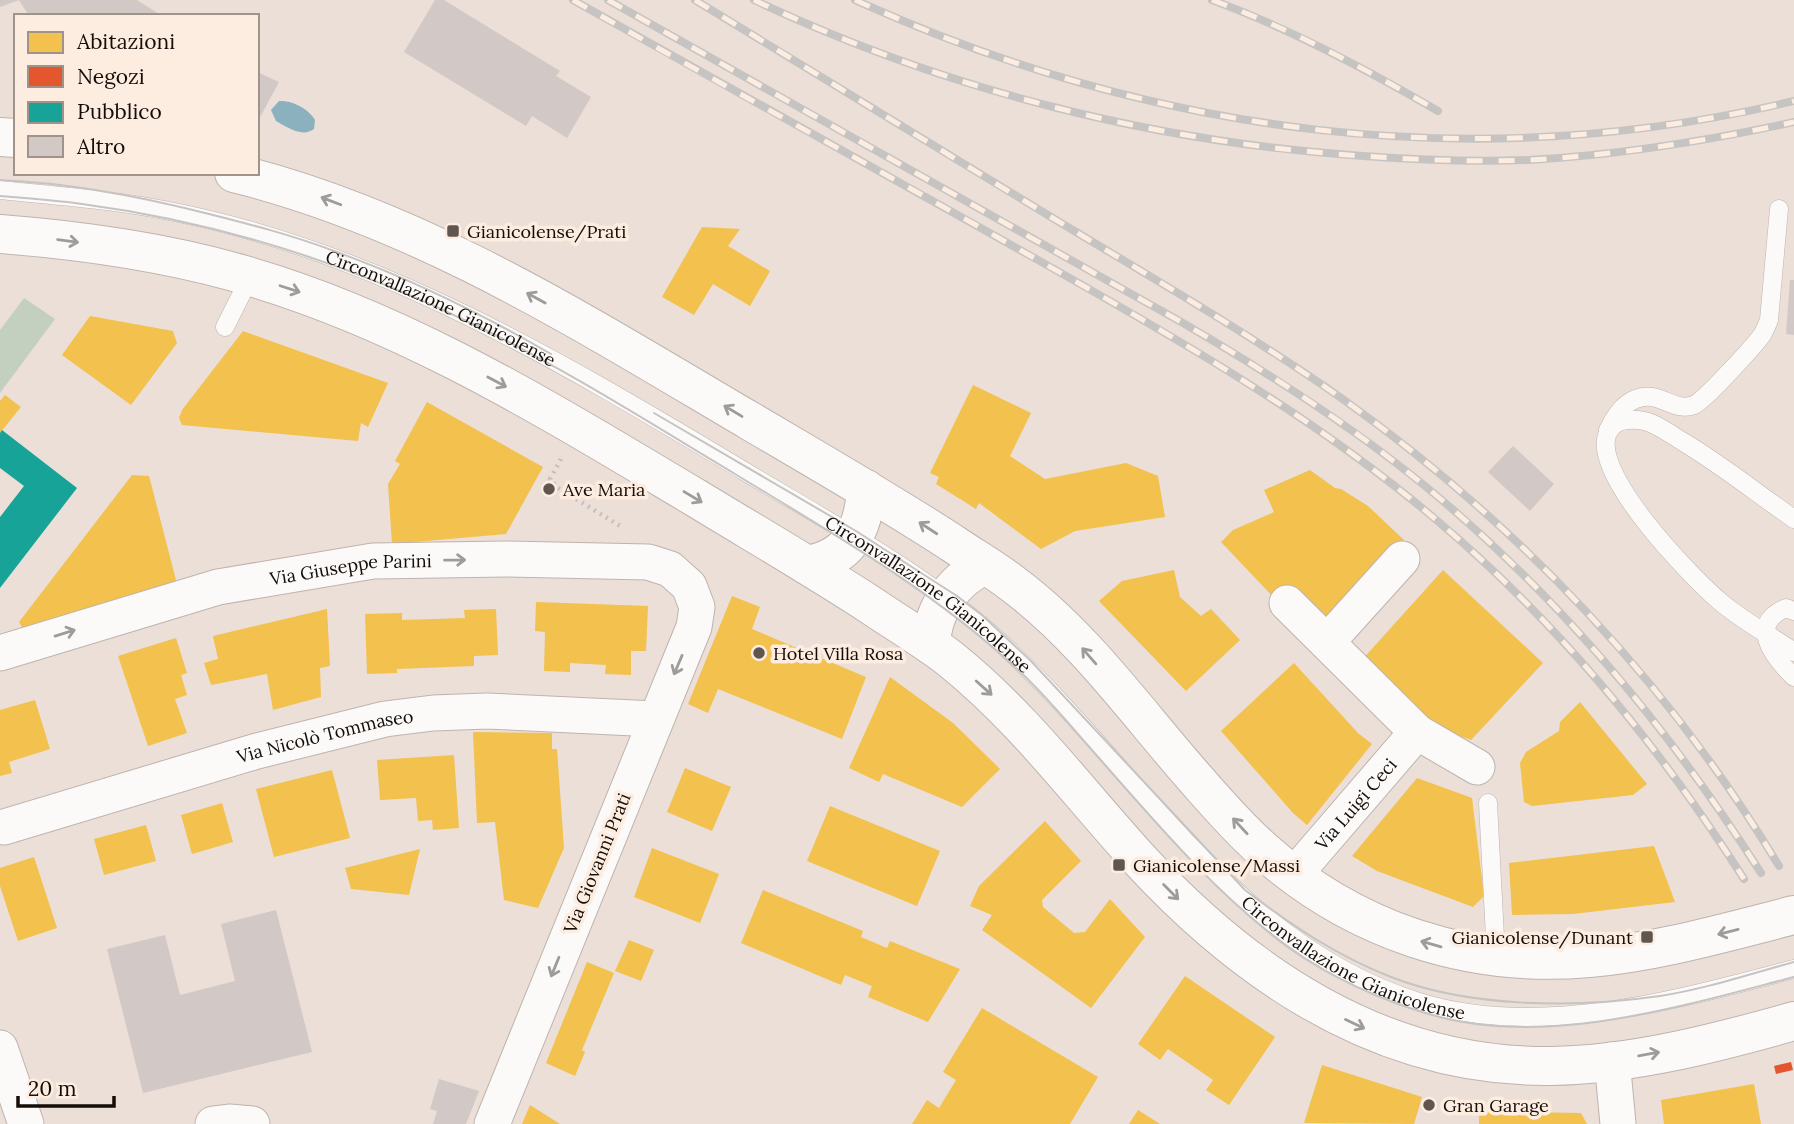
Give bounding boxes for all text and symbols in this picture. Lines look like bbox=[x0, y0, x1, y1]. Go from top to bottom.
legend bbox=[14, 14, 259, 175]
text: Abitazioni bbox=[76, 28, 175, 55]
text: Negozi bbox=[77, 63, 145, 90]
text: Pubblico bbox=[77, 98, 162, 125]
text: Altro bbox=[76, 133, 125, 160]
one-way arrow bbox=[320, 194, 342, 206]
place label: Gianicolense/Prati bbox=[467, 220, 626, 243]
marker: Gianicolense/Prati bbox=[445, 223, 461, 239]
one-way arrow bbox=[56, 235, 79, 248]
street label: Circonvallazione Gianicolense bbox=[323, 244, 560, 371]
one-way arrow bbox=[278, 284, 300, 297]
one-way arrow bbox=[526, 290, 547, 304]
one-way arrow bbox=[486, 376, 507, 390]
one-way arrow bbox=[724, 404, 744, 418]
place label: Ave Maria bbox=[562, 478, 645, 501]
marker: Ave Maria bbox=[541, 481, 557, 497]
one-way arrow bbox=[683, 490, 703, 504]
street label: Circonvallazione Gianicolense bbox=[821, 510, 1037, 678]
one-way arrow bbox=[919, 521, 939, 535]
street label: Via Giuseppe Parini bbox=[267, 549, 432, 590]
one-way arrow bbox=[444, 553, 467, 566]
one-way arrow bbox=[54, 626, 76, 639]
place label: Hotel Villa Rosa bbox=[773, 642, 903, 665]
marker: Hotel Villa Rosa bbox=[751, 645, 767, 661]
one-way arrow bbox=[1081, 647, 1097, 665]
one-way arrow bbox=[671, 654, 684, 675]
one-way arrow bbox=[975, 680, 993, 696]
street label: Via Nicolò Tommaseo bbox=[233, 704, 414, 768]
street label: Via Luigi Ceci bbox=[1309, 753, 1401, 855]
street label: Via Giovanni Prati bbox=[558, 789, 636, 937]
one-way arrow bbox=[1231, 818, 1248, 835]
place label: Gianicolense/Massi bbox=[1133, 854, 1300, 877]
marker: Gianicolense/Massi bbox=[1111, 857, 1127, 873]
one-way arrow bbox=[1162, 883, 1179, 900]
street label: Circonvallazione Gianicolense bbox=[1237, 890, 1467, 1024]
place label: Gianicolense/Dunant bbox=[1451, 926, 1633, 949]
one-way arrow bbox=[1717, 926, 1740, 939]
marker: Gianicolense/Dunant bbox=[1639, 929, 1655, 945]
one-way arrow bbox=[1420, 937, 1443, 950]
one-way arrow bbox=[548, 955, 561, 977]
one-way arrow bbox=[1343, 1018, 1365, 1031]
one-way arrow bbox=[1637, 1047, 1660, 1060]
scale bar bbox=[18, 1064, 114, 1108]
text: 20 m bbox=[28, 1075, 77, 1102]
place label: Gran Garage bbox=[1443, 1094, 1549, 1117]
marker: Gran Garage bbox=[1421, 1097, 1437, 1113]

